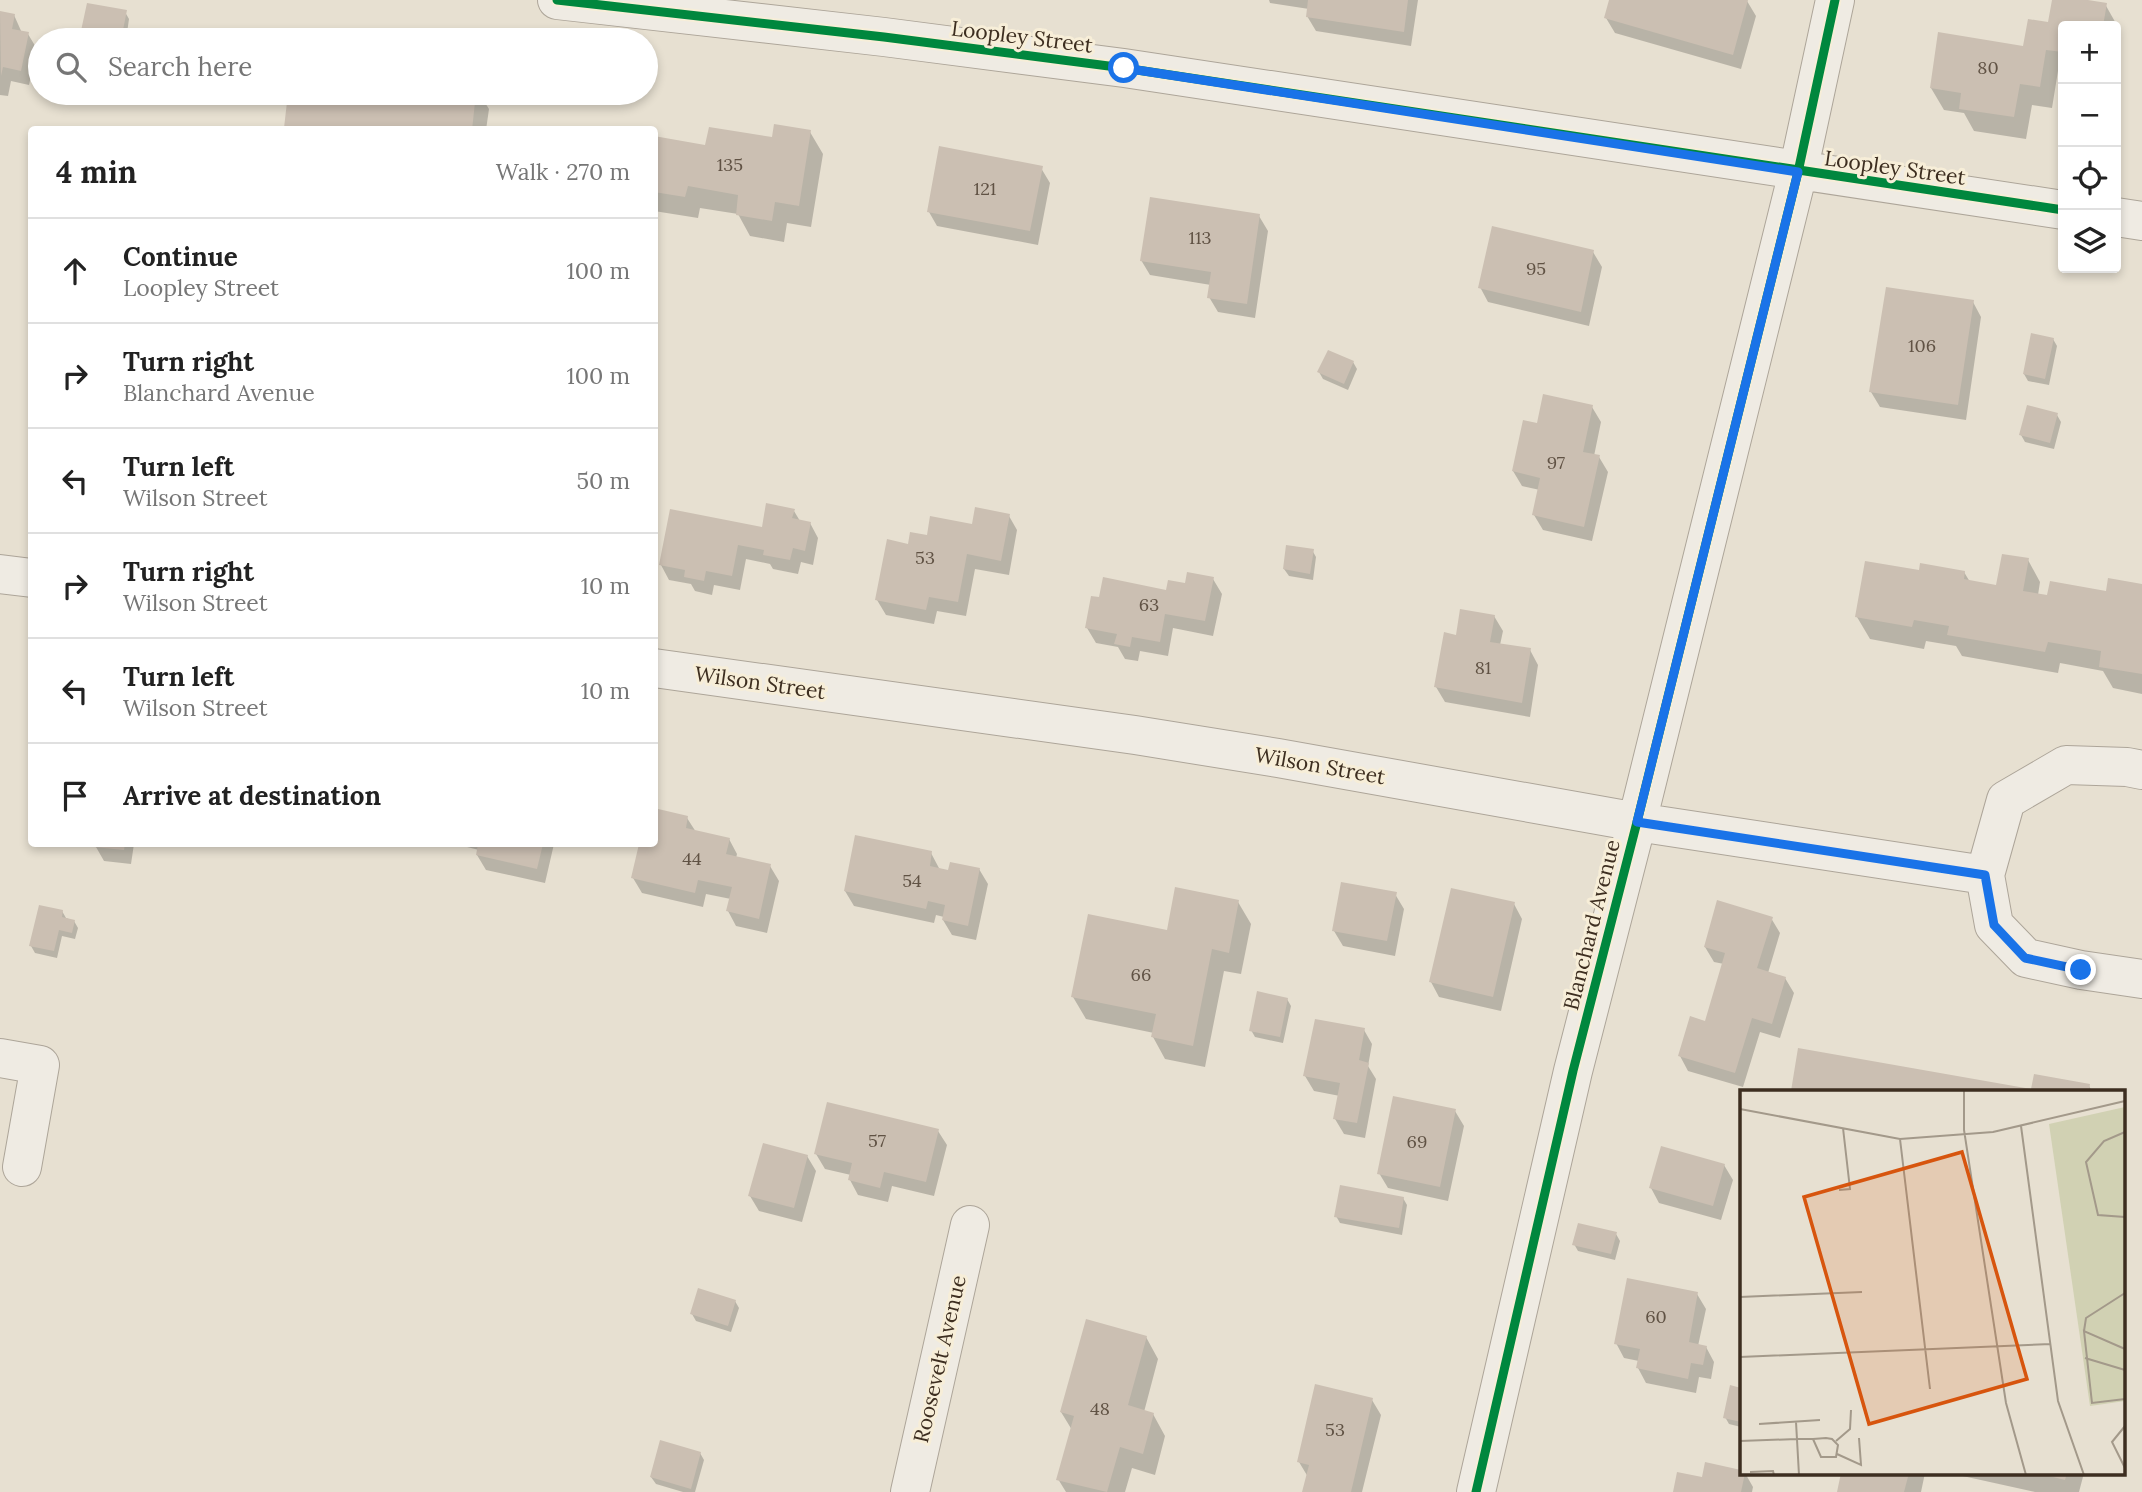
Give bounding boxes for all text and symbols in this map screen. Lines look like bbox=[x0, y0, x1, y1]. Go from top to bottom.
street label: Loopley Street bbox=[950, 14, 1095, 59]
map controls bbox=[2058, 21, 2121, 273]
button: + bbox=[2058, 21, 2121, 84]
search box bbox=[28, 28, 658, 105]
icon: search bbox=[52, 48, 90, 86]
text: Search here bbox=[108, 50, 252, 83]
route start bbox=[1108, 52, 1139, 83]
house number: 80 bbox=[1977, 56, 1999, 79]
button: − bbox=[2058, 84, 2121, 147]
street label: Loopley Street bbox=[1823, 144, 1968, 191]
button: locate bbox=[2058, 147, 2121, 210]
text: 4 min bbox=[56, 153, 137, 191]
house number: 135 bbox=[717, 153, 743, 176]
text: Walk · 270 m bbox=[496, 157, 630, 186]
house number: 121 bbox=[974, 177, 996, 200]
button: layers bbox=[2058, 210, 2121, 273]
house number: 113 bbox=[1188, 226, 1212, 249]
text: Continue bbox=[123, 240, 238, 273]
icon: ahead bbox=[56, 252, 94, 290]
text: 100 m bbox=[566, 256, 630, 285]
house number: 95 bbox=[1526, 257, 1546, 280]
text: Loopley Street bbox=[123, 273, 279, 302]
house number: 106 bbox=[1908, 334, 1936, 357]
text: Turn right bbox=[123, 345, 254, 378]
icon: right bbox=[56, 357, 94, 395]
text: 100 m bbox=[566, 361, 630, 390]
text: Blanchard Avenue bbox=[123, 378, 315, 407]
text: Turn left bbox=[123, 450, 234, 483]
house number: 97 bbox=[1547, 451, 1565, 474]
icon: left bbox=[56, 462, 94, 500]
text: 50 m bbox=[577, 466, 630, 495]
text: Wilson Street bbox=[123, 483, 268, 512]
house number: 53 bbox=[915, 546, 935, 569]
text: Turn right bbox=[123, 555, 254, 588]
icon: right bbox=[56, 567, 94, 605]
text: 10 m bbox=[581, 571, 630, 600]
text: Wilson Street bbox=[123, 588, 268, 617]
house number: 63 bbox=[1139, 593, 1159, 616]
house number: 81 bbox=[1475, 656, 1491, 679]
text: Turn left bbox=[123, 660, 234, 693]
street label: Wilson Street bbox=[693, 660, 828, 705]
icon: left bbox=[56, 672, 94, 710]
text: 10 m bbox=[581, 676, 630, 705]
text: Wilson Street bbox=[123, 693, 268, 722]
street label: Wilson Street bbox=[1253, 741, 1388, 790]
icon: arrive bbox=[56, 777, 94, 815]
text: Arrive at destination bbox=[123, 779, 381, 812]
street label: Blanchard Avenue bbox=[1557, 837, 1626, 1013]
house number: 44 bbox=[682, 847, 702, 870]
house number: 54 bbox=[902, 869, 922, 892]
route end bbox=[2065, 954, 2096, 985]
house number: 66 bbox=[1131, 963, 1151, 986]
inset map bbox=[1740, 1090, 2124, 1474]
house number: 57 bbox=[868, 1129, 886, 1152]
house number: 69 bbox=[1407, 1130, 1427, 1153]
street label: Roosevelt Avenue bbox=[907, 1272, 972, 1445]
house number: 60 bbox=[1645, 1305, 1667, 1328]
house number: 48 bbox=[1090, 1397, 1110, 1420]
house number: 53 bbox=[1325, 1418, 1345, 1441]

